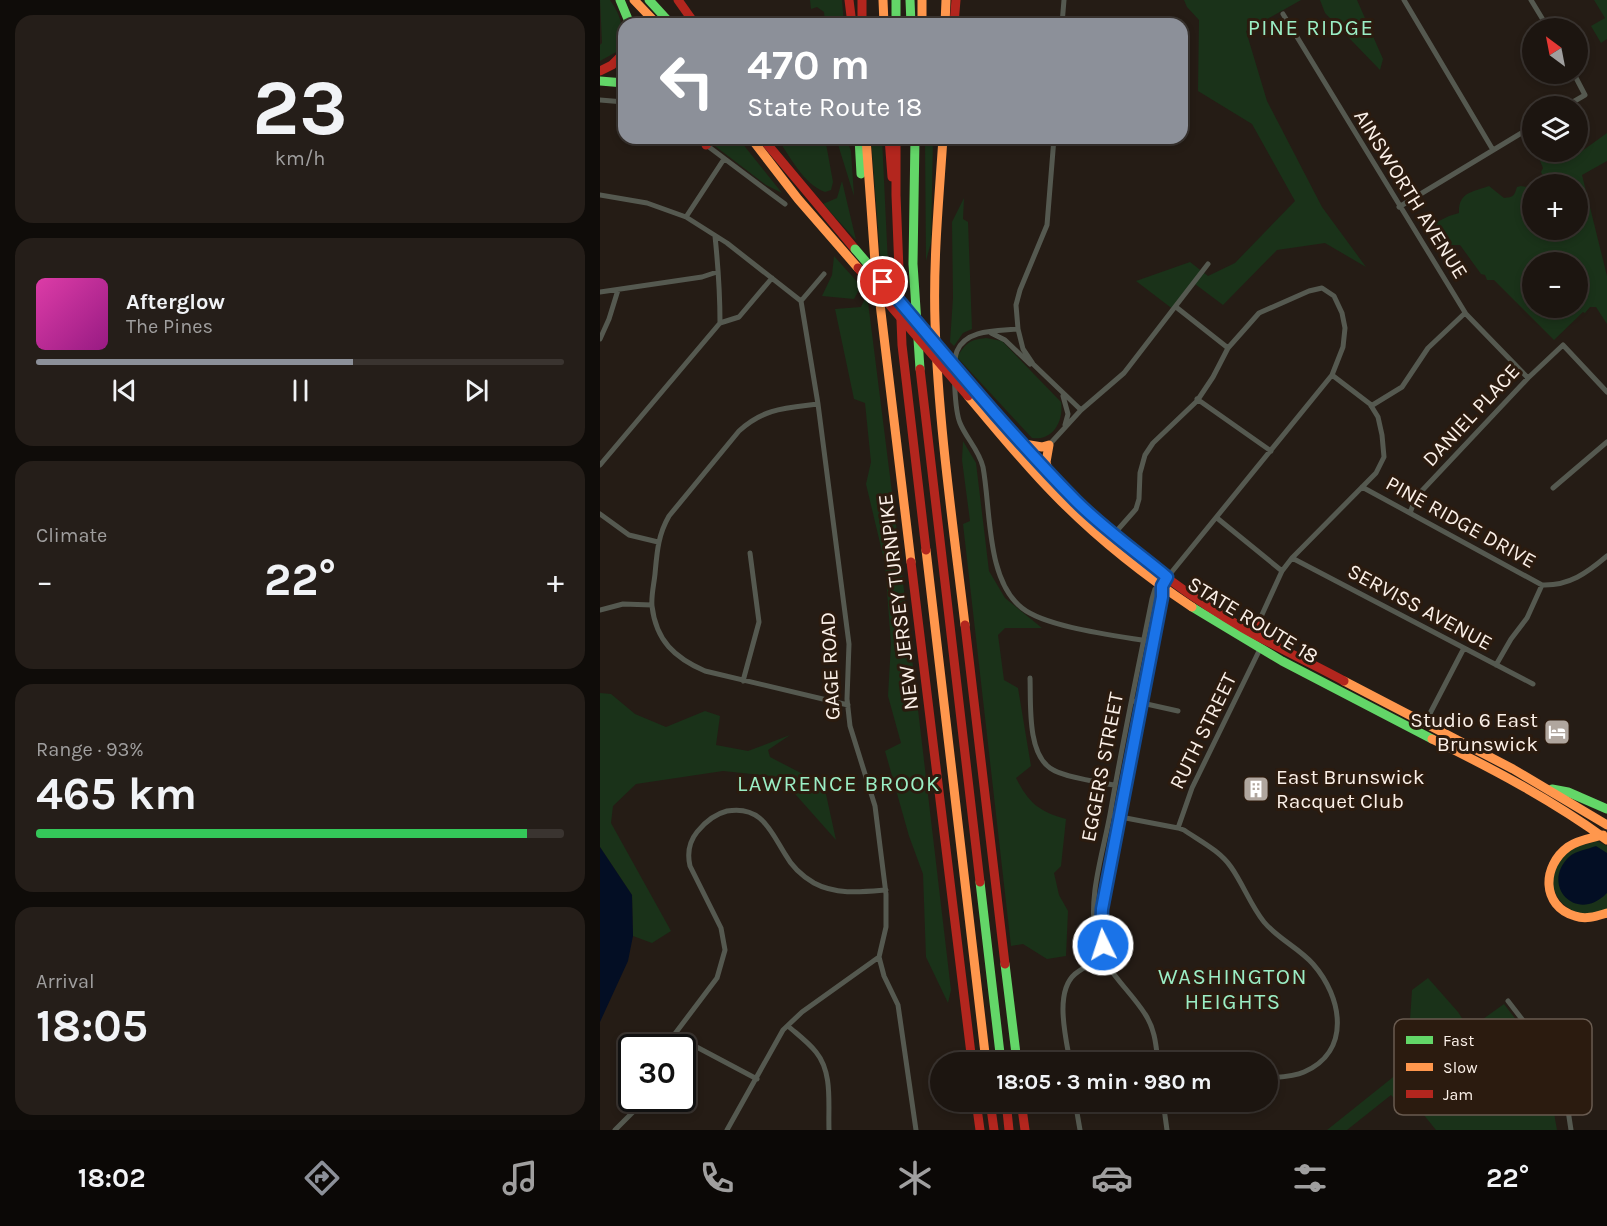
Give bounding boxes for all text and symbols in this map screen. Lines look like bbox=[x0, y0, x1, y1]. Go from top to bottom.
district label: PINE RIDGE bbox=[1248, 15, 1374, 41]
north arrow bbox=[1522, 18, 1588, 84]
map controls bbox=[1522, 18, 1588, 318]
text: 470 m bbox=[747, 40, 870, 90]
icon: left bbox=[648, 42, 726, 120]
text: 23 bbox=[252, 62, 348, 154]
text: State Route 18 bbox=[747, 91, 922, 123]
button: layers bbox=[1522, 96, 1588, 162]
street label: AINSWORTH AVENUE bbox=[1349, 105, 1473, 283]
text: km/h bbox=[275, 147, 325, 170]
button: + bbox=[1522, 174, 1588, 240]
button: − bbox=[1522, 252, 1588, 318]
pin bbox=[857, 256, 908, 307]
icon: arrive bbox=[866, 265, 899, 298]
text: Afterglow bbox=[126, 289, 225, 315]
text: The Pines bbox=[126, 315, 213, 338]
street label: DANIEL PLACE bbox=[1418, 359, 1524, 471]
icon: previous bbox=[108, 374, 141, 407]
icon: pause bbox=[284, 374, 317, 407]
icon: next bbox=[460, 374, 493, 407]
street label: PINE RIDGE DRIVE bbox=[1382, 471, 1540, 573]
street label: NEW JERSEY TURNPIKE bbox=[873, 493, 923, 711]
text: Climate bbox=[36, 524, 107, 547]
text: 22° bbox=[264, 554, 336, 606]
street label: SERVISS AVENUE bbox=[1344, 559, 1496, 655]
text: − bbox=[36, 562, 53, 600]
text: + bbox=[547, 562, 564, 600]
street label: STATE ROUTE 18 bbox=[1183, 572, 1323, 668]
street label: GAGE ROAD bbox=[815, 611, 845, 721]
street label: RUTH STREET bbox=[1165, 669, 1242, 793]
street label: EGGERS STREET bbox=[1076, 690, 1128, 844]
place label: Studio 6 East Brunswick bbox=[1410, 708, 1538, 756]
hotel icon: Studio 6 East Brunswick bbox=[1542, 717, 1572, 747]
text: Range · 93% bbox=[36, 738, 144, 761]
place label: East Brunswick Racquet Club bbox=[1276, 765, 1425, 813]
text: 465 km bbox=[36, 768, 197, 820]
district label: LAWRENCE BROOK bbox=[737, 771, 941, 797]
building icon: East Brunswick Racquet Club bbox=[1241, 774, 1271, 804]
position arrow bbox=[1071, 913, 1135, 977]
district label: WASHINGTON HEIGHTS bbox=[1158, 964, 1308, 1015]
text: Arrival bbox=[36, 970, 95, 993]
text: 18:05 bbox=[36, 1000, 148, 1052]
legend bbox=[1394, 1019, 1592, 1115]
text: Fast bbox=[1443, 1031, 1474, 1050]
speed limit sign: 30 bbox=[618, 1034, 696, 1112]
text: Slow bbox=[1443, 1058, 1478, 1077]
text: 18:05 · 3 min · 980 m bbox=[996, 1069, 1212, 1095]
text: Jam bbox=[1443, 1085, 1473, 1104]
icon: directions bbox=[301, 1157, 343, 1199]
icon: music bbox=[499, 1157, 541, 1199]
icon: phone bbox=[696, 1157, 738, 1199]
icon: climate bbox=[894, 1157, 936, 1199]
icon: car bbox=[1091, 1157, 1133, 1199]
icon: filters bbox=[1289, 1157, 1331, 1199]
text: 18:02 bbox=[78, 1162, 146, 1194]
text: 22° bbox=[1486, 1162, 1529, 1194]

